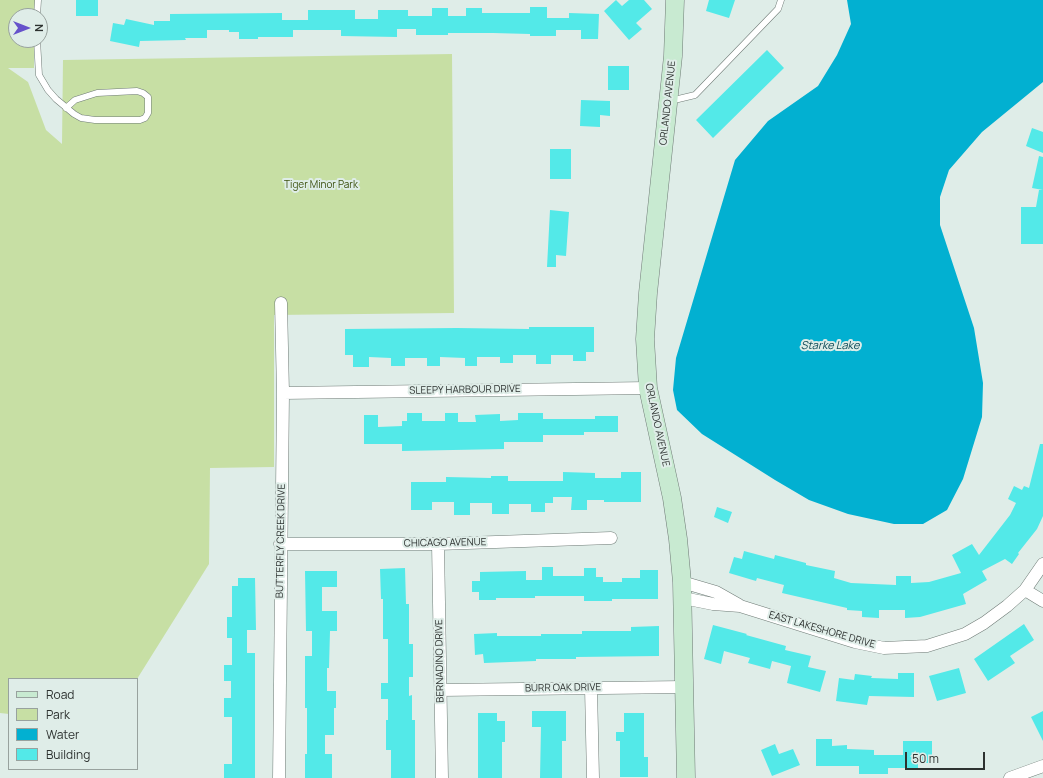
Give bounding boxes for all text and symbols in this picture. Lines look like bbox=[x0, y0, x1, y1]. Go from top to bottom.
north arrow bbox=[8, 8, 48, 48]
text: N bbox=[32, 24, 47, 32]
street label: ORLANDO AVENUE bbox=[658, 60, 678, 146]
park label: Tiger Minor Park bbox=[284, 179, 358, 191]
water label: Starke Lake bbox=[801, 339, 859, 353]
street label: ORLANDO AVENUE bbox=[642, 382, 672, 468]
street label: SLEEPY HARBOUR DRIVE bbox=[409, 383, 521, 397]
street label: BUTTERFLY CREEK DRIVE bbox=[274, 484, 288, 598]
street label: CHICAGO AVENUE bbox=[404, 536, 486, 550]
street label: EAST LAKESHORE DRIVE bbox=[767, 609, 877, 651]
street label: BERNADINO DRIVE bbox=[433, 619, 447, 703]
legend bbox=[8, 678, 138, 770]
street label: BURR OAK DRIVE bbox=[525, 681, 601, 695]
text: Road bbox=[46, 686, 74, 703]
text: Park bbox=[46, 706, 70, 723]
text: Water bbox=[46, 726, 79, 743]
scale bar bbox=[907, 744, 987, 770]
text: Building bbox=[46, 746, 90, 763]
text: 50 m bbox=[912, 750, 939, 767]

